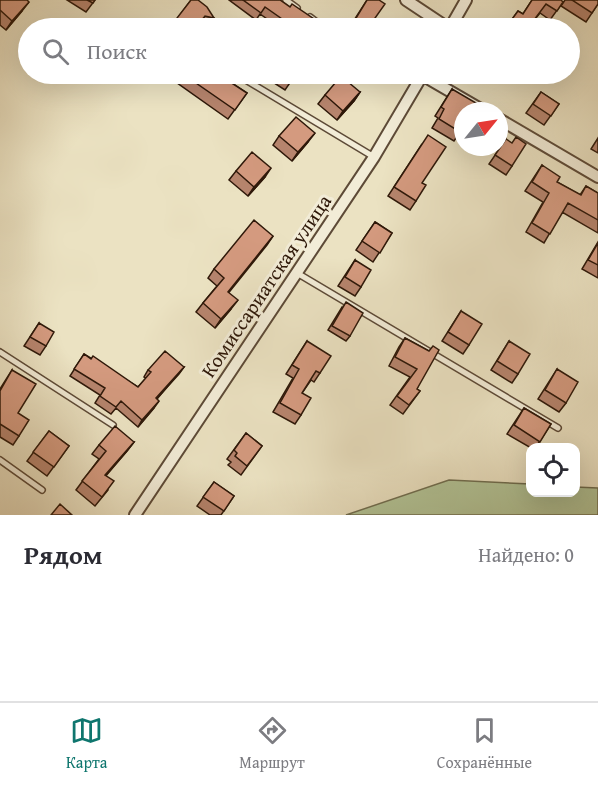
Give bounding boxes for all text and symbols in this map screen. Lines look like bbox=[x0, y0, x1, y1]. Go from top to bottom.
search box bbox=[18, 18, 580, 84]
icon: search bbox=[39, 35, 72, 68]
text: Поиск bbox=[87, 35, 147, 67]
north arrow bbox=[454, 102, 508, 156]
street label: Комиссариатская улица bbox=[193, 188, 338, 383]
map controls bbox=[526, 443, 580, 497]
button: locate bbox=[526, 443, 580, 497]
text: Рядом bbox=[24, 535, 102, 574]
text: Найдено: 0 bbox=[478, 540, 574, 569]
tab: Карта bbox=[66, 714, 107, 774]
tab: Маршрут bbox=[239, 714, 305, 774]
tab: Сохранённые bbox=[437, 714, 532, 774]

